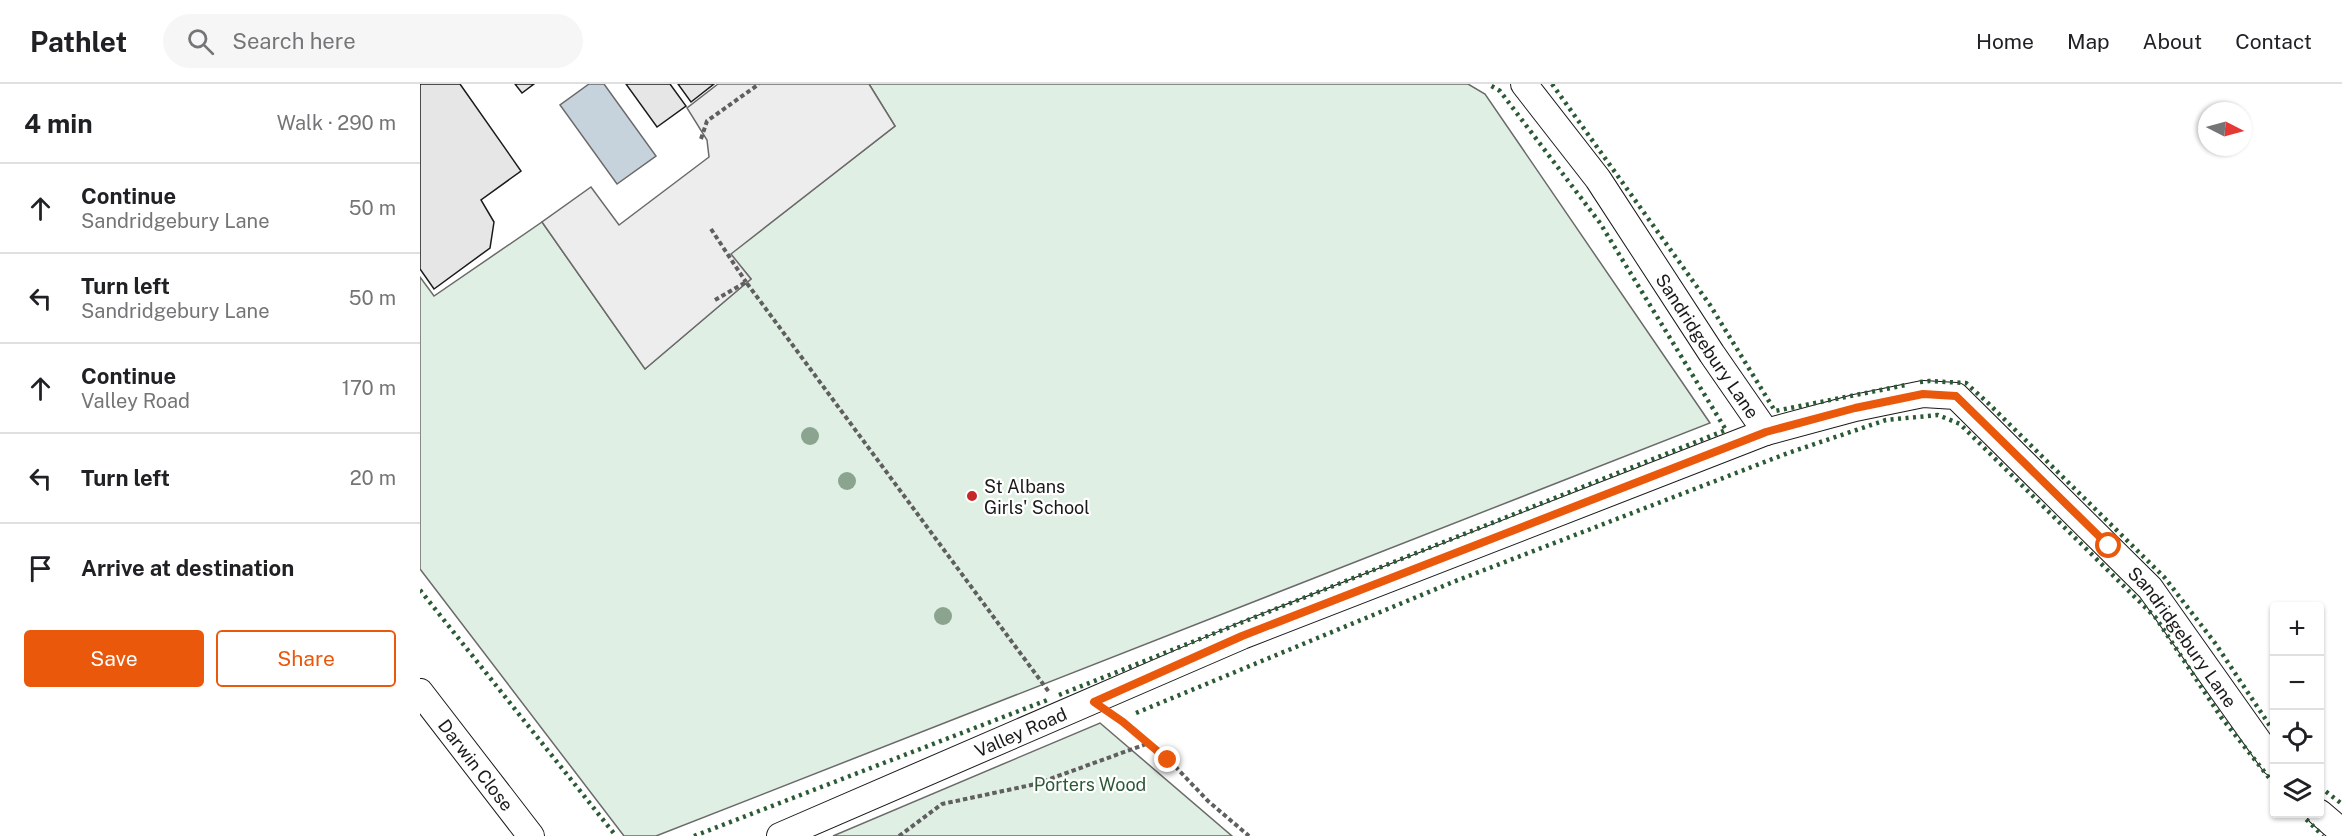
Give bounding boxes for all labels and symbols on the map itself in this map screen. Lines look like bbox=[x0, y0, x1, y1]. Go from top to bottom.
north arrow bbox=[2198, 102, 2252, 156]
street label: Sandridgebury Lane bbox=[1652, 269, 1764, 422]
place label: St Albans Girls' School bbox=[984, 476, 1090, 518]
marker: St Albans Girls' School bbox=[965, 489, 979, 503]
route start bbox=[2095, 532, 2121, 558]
street label: Sandridgebury Lane bbox=[2124, 562, 2242, 711]
street label: Valley Road bbox=[971, 703, 1070, 761]
street label: Darwin Close bbox=[434, 715, 518, 815]
route end bbox=[1154, 746, 1180, 772]
park label: Porters Wood bbox=[1034, 774, 1146, 795]

